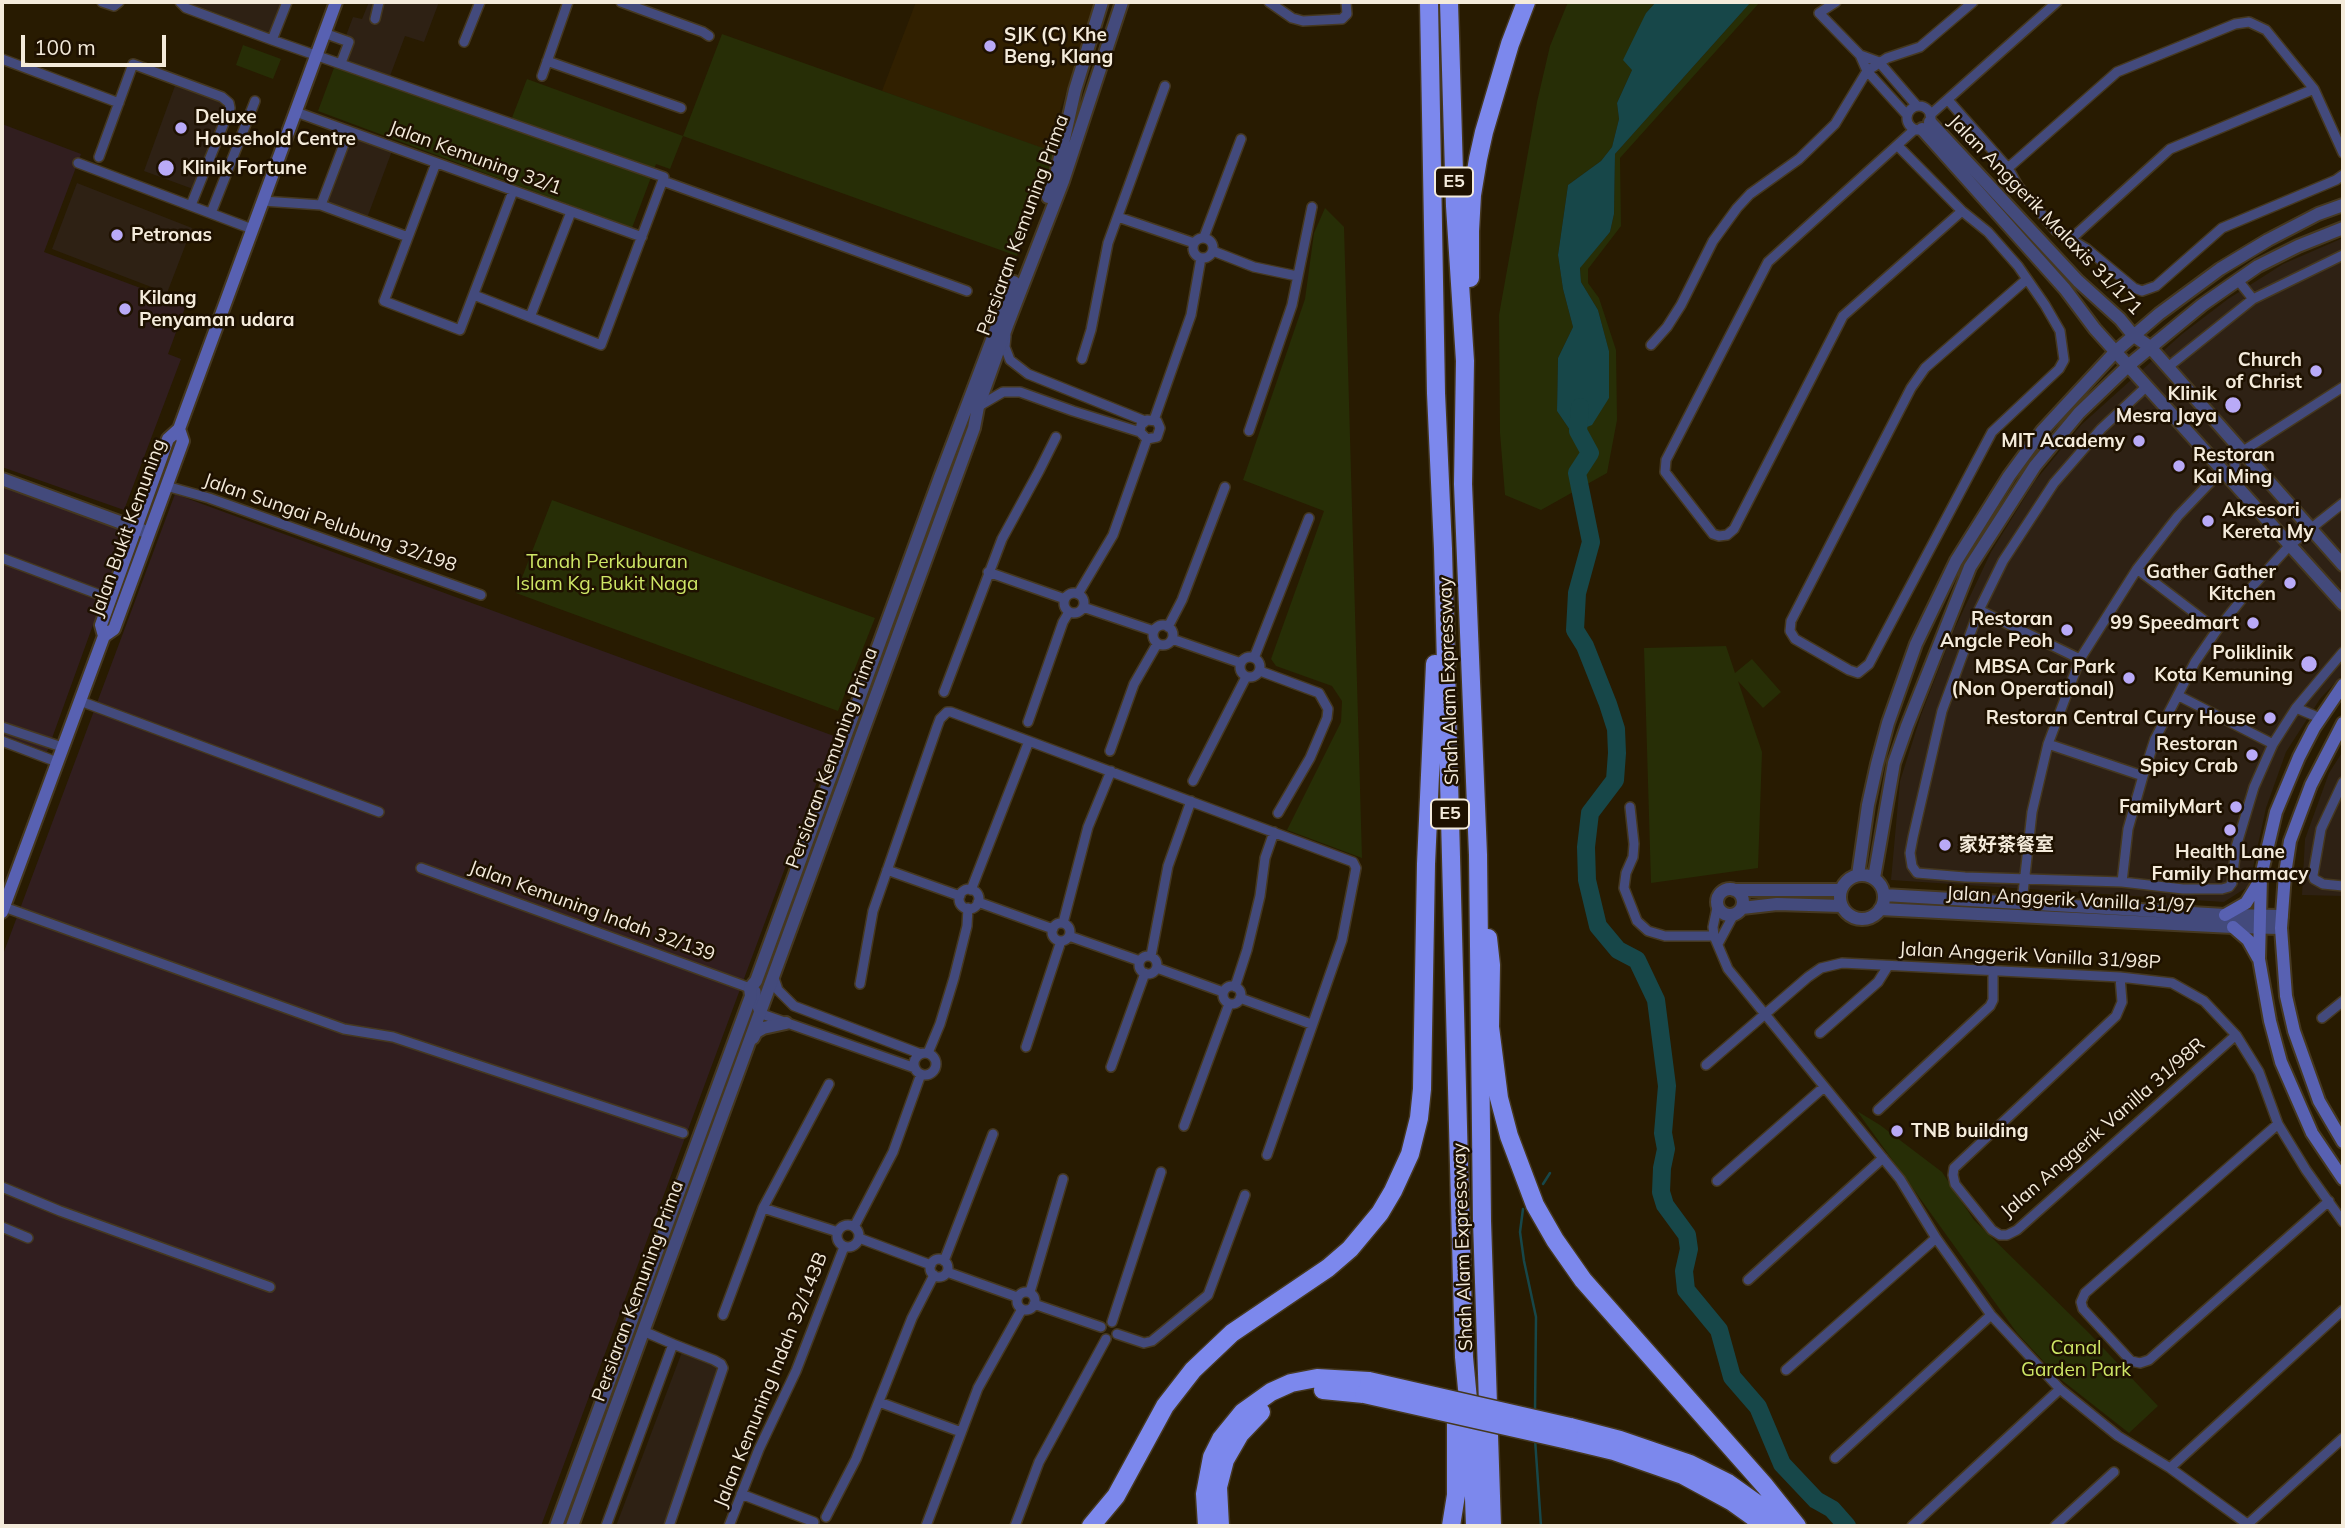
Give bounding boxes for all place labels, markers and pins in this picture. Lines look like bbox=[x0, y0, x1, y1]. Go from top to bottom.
place label: SJK (C) Khe Beng, Klang bbox=[1004, 24, 1113, 68]
marker: SJK (C) Khe Beng, Klang bbox=[982, 38, 998, 54]
place label: Deluxe Household Centre bbox=[195, 106, 356, 150]
marker: Deluxe Household Centre bbox=[173, 120, 189, 136]
place label: Klinik Fortune bbox=[182, 157, 307, 179]
marker: Klinik Fortune bbox=[156, 158, 176, 178]
place label: Petronas bbox=[131, 224, 212, 246]
marker: Petronas bbox=[109, 227, 125, 243]
place label: Kilang Penyaman udara bbox=[139, 287, 294, 331]
marker: Kilang Penyaman udara bbox=[117, 301, 133, 317]
place label: Church of Christ bbox=[2225, 349, 2302, 393]
marker: Church of Christ bbox=[2308, 363, 2324, 379]
place label: Klinik Mesra Jaya bbox=[2116, 383, 2217, 427]
marker: Klinik Mesra Jaya bbox=[2223, 395, 2243, 415]
place label: MIT Academy bbox=[2001, 430, 2125, 452]
marker: MIT Academy bbox=[2131, 433, 2147, 449]
place label: Restoran Kai Ming bbox=[2193, 444, 2275, 488]
marker: Restoran Kai Ming bbox=[2171, 458, 2187, 474]
place label: Aksesori Kereta My bbox=[2222, 499, 2314, 543]
marker: Aksesori Kereta My bbox=[2200, 513, 2216, 529]
place label: Gather Gather Kitchen bbox=[2146, 561, 2276, 605]
marker: Gather Gather Kitchen bbox=[2282, 575, 2298, 591]
place label: Restoran Angcle Peoh bbox=[1940, 608, 2053, 652]
place label: 99 Speedmart bbox=[2110, 612, 2239, 634]
marker: 99 Speedmart bbox=[2245, 615, 2261, 631]
marker: Restoran Angcle Peoh bbox=[2059, 622, 2075, 638]
place label: Poliklinik Kota Kemuning bbox=[2154, 642, 2293, 686]
marker: Poliklinik Kota Kemuning bbox=[2299, 654, 2319, 674]
place label: MBSA Car Park (Non Operational) bbox=[1951, 656, 2115, 700]
marker: MBSA Car Park (Non Operational) bbox=[2121, 670, 2137, 686]
place label: Restoran Central Curry House bbox=[1986, 707, 2256, 729]
marker: Restoran Central Curry House bbox=[2262, 710, 2278, 726]
place label: Restoran Spicy Crab bbox=[2140, 733, 2238, 777]
marker: Restoran Spicy Crab bbox=[2244, 747, 2260, 763]
place label: FamilyMart bbox=[2119, 796, 2222, 818]
marker: FamilyMart bbox=[2228, 799, 2244, 815]
marker: Health Lane Family Pharmacy bbox=[2222, 822, 2238, 838]
place label: 家好茶餐室 bbox=[1959, 834, 2054, 856]
marker: 家好茶餐室 bbox=[1937, 837, 1953, 853]
place label: Health Lane Family Pharmacy bbox=[2151, 841, 2309, 885]
place label: TNB building bbox=[1911, 1120, 2028, 1142]
marker: TNB building bbox=[1889, 1123, 1905, 1139]

